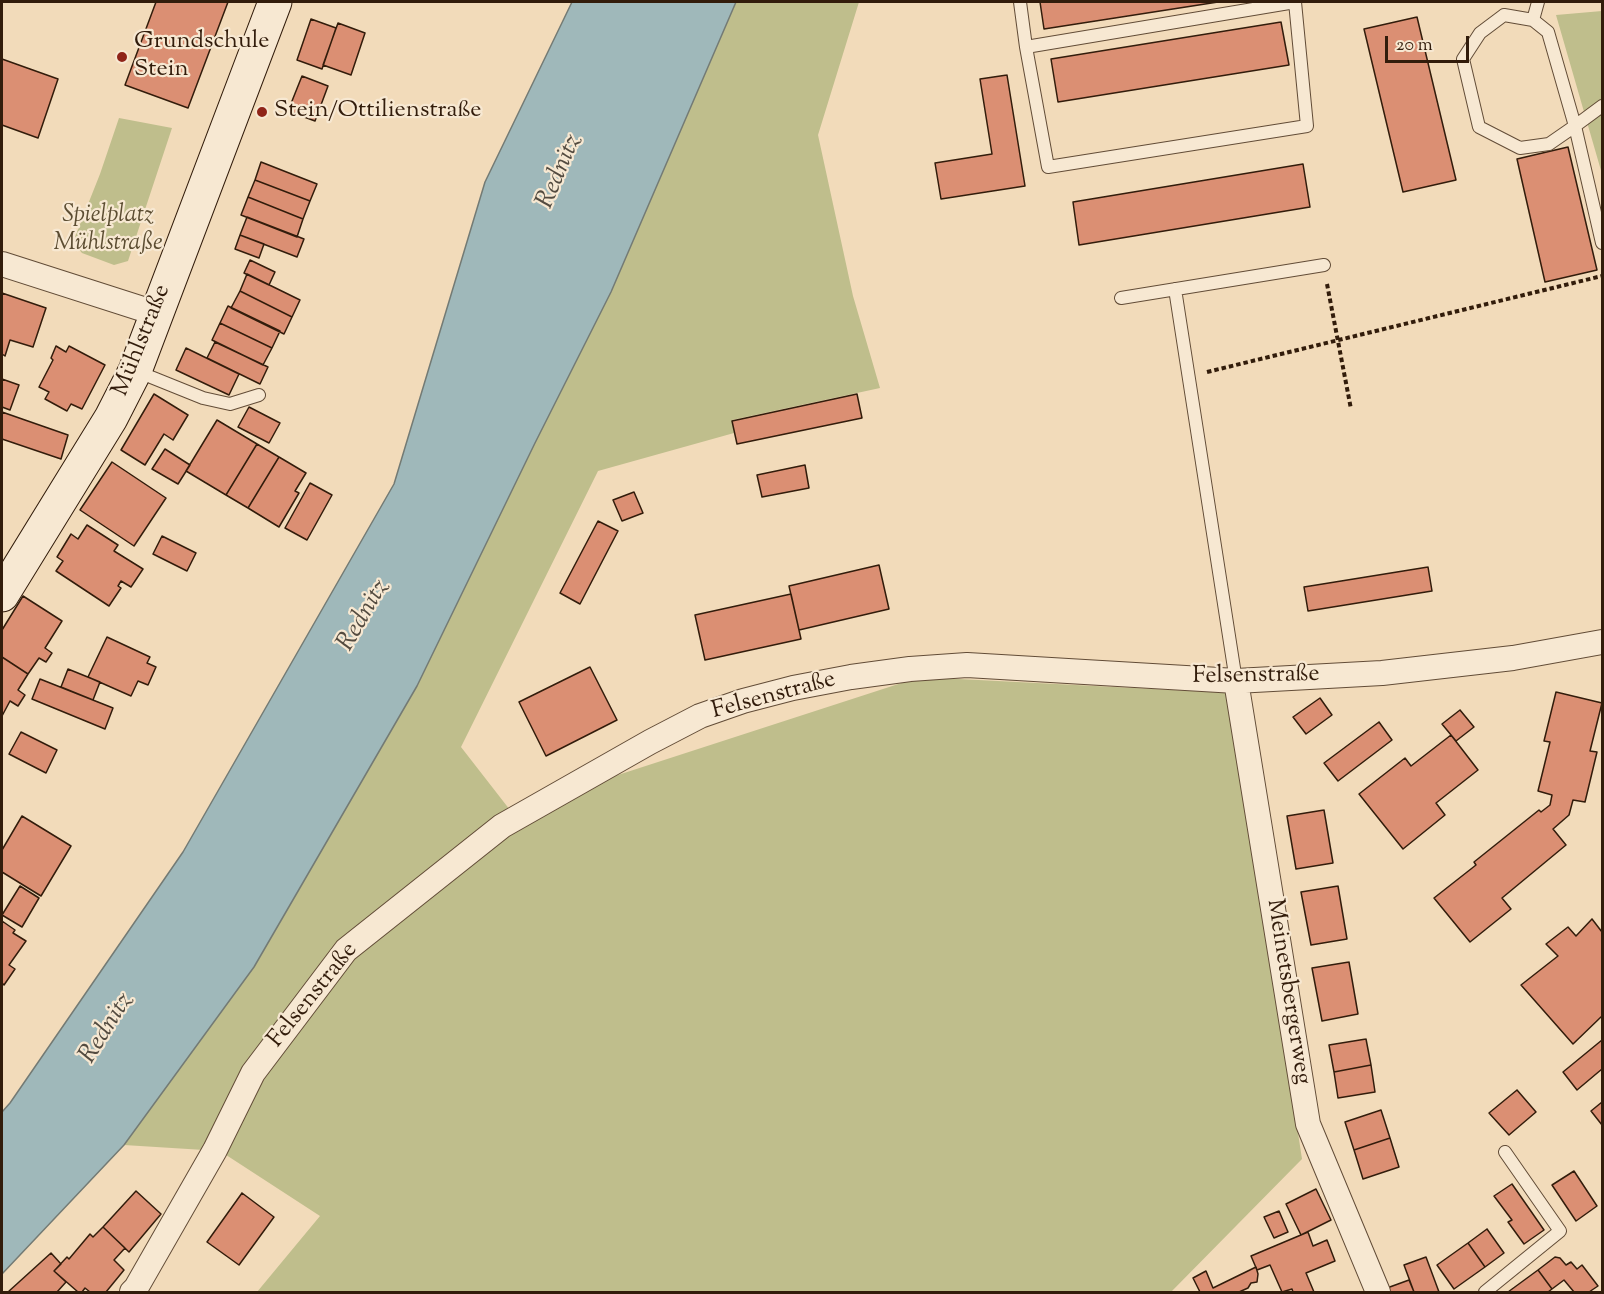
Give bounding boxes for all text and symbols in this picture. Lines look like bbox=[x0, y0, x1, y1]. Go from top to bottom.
scale bar bbox=[1388, 24, 1472, 62]
place label: Grundschule Stein bbox=[134, 29, 269, 85]
text: 20 m bbox=[1396, 33, 1433, 59]
marker: Grundschule Stein bbox=[115, 50, 129, 64]
place label: Stein/Ottilienstraße bbox=[274, 98, 482, 126]
marker: Stein/Ottilienstraße bbox=[255, 105, 269, 119]
water label: Rednitz bbox=[531, 130, 591, 214]
park label: Spielplatz Mühlstraße bbox=[53, 203, 163, 259]
street label: Mühlstraße bbox=[108, 281, 178, 401]
water label: Rednitz bbox=[332, 575, 398, 657]
street label: Felsenstraße bbox=[1192, 661, 1320, 693]
street label: Felsenstraße bbox=[709, 667, 839, 727]
street label: Meinetsbergerweg bbox=[1258, 897, 1316, 1087]
street label: Felsenstraße bbox=[263, 938, 365, 1054]
water label: Rednitz bbox=[74, 988, 142, 1070]

